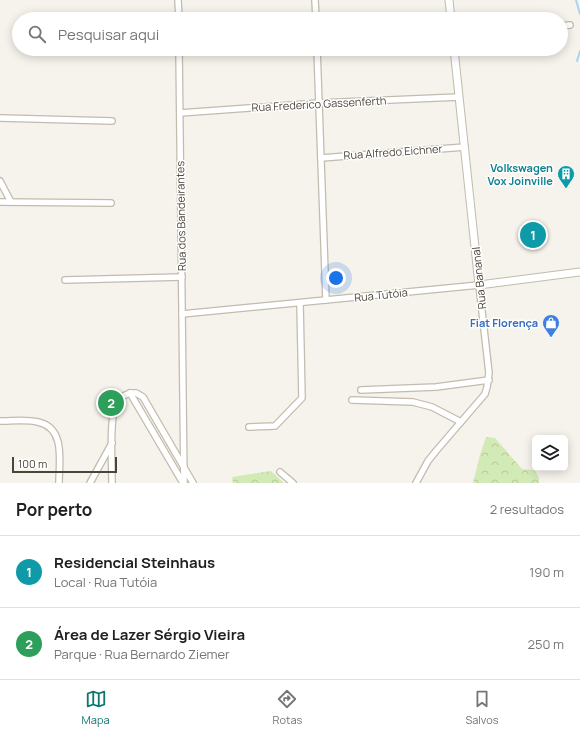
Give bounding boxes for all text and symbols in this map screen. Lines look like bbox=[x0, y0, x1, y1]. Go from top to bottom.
search box bbox=[12, 12, 568, 56]
icon: search bbox=[26, 23, 48, 45]
text: Pesquisar aqui bbox=[58, 24, 159, 45]
street label: Rua Frederico Gassenferth bbox=[251, 92, 387, 115]
street label: Rua Alfredo Eichner bbox=[343, 141, 443, 162]
street label: Rua dos Bandeirantes bbox=[172, 160, 189, 271]
place label: Volkswagen Vox Joinville bbox=[487, 160, 553, 188]
building icon: Volkswagen Vox Joinville bbox=[556, 164, 576, 189]
pin: 1 bbox=[520, 220, 546, 250]
street label: Rua Bananal bbox=[468, 246, 489, 310]
your location bbox=[326, 268, 346, 288]
street label: Rua Tutóia bbox=[353, 284, 408, 305]
shop icon: Fiat Florença bbox=[541, 313, 561, 338]
place label: Fiat Florença bbox=[470, 315, 538, 330]
pin: 2 bbox=[98, 388, 124, 418]
map controls bbox=[532, 435, 568, 471]
button: layers bbox=[532, 435, 568, 471]
scale bar bbox=[12, 455, 117, 474]
text: 100 m bbox=[18, 456, 47, 471]
text: Por perto bbox=[16, 498, 92, 521]
text: 2 resultados bbox=[490, 500, 564, 518]
text: Residencial Steinhaus bbox=[54, 552, 215, 573]
text: 1 bbox=[26, 563, 32, 581]
text: 190 m bbox=[529, 563, 564, 581]
text: Local · Rua Tutóia bbox=[54, 573, 157, 591]
text: Área de Lazer Sérgio Vieira bbox=[54, 624, 245, 645]
text: 2 bbox=[25, 635, 33, 653]
text: 250 m bbox=[528, 635, 564, 653]
text: Parque · Rua Bernardo Ziemer bbox=[54, 645, 230, 663]
tab: Mapa bbox=[82, 688, 110, 727]
tab: Rotas bbox=[273, 688, 302, 727]
tab: Salvos bbox=[465, 688, 498, 727]

